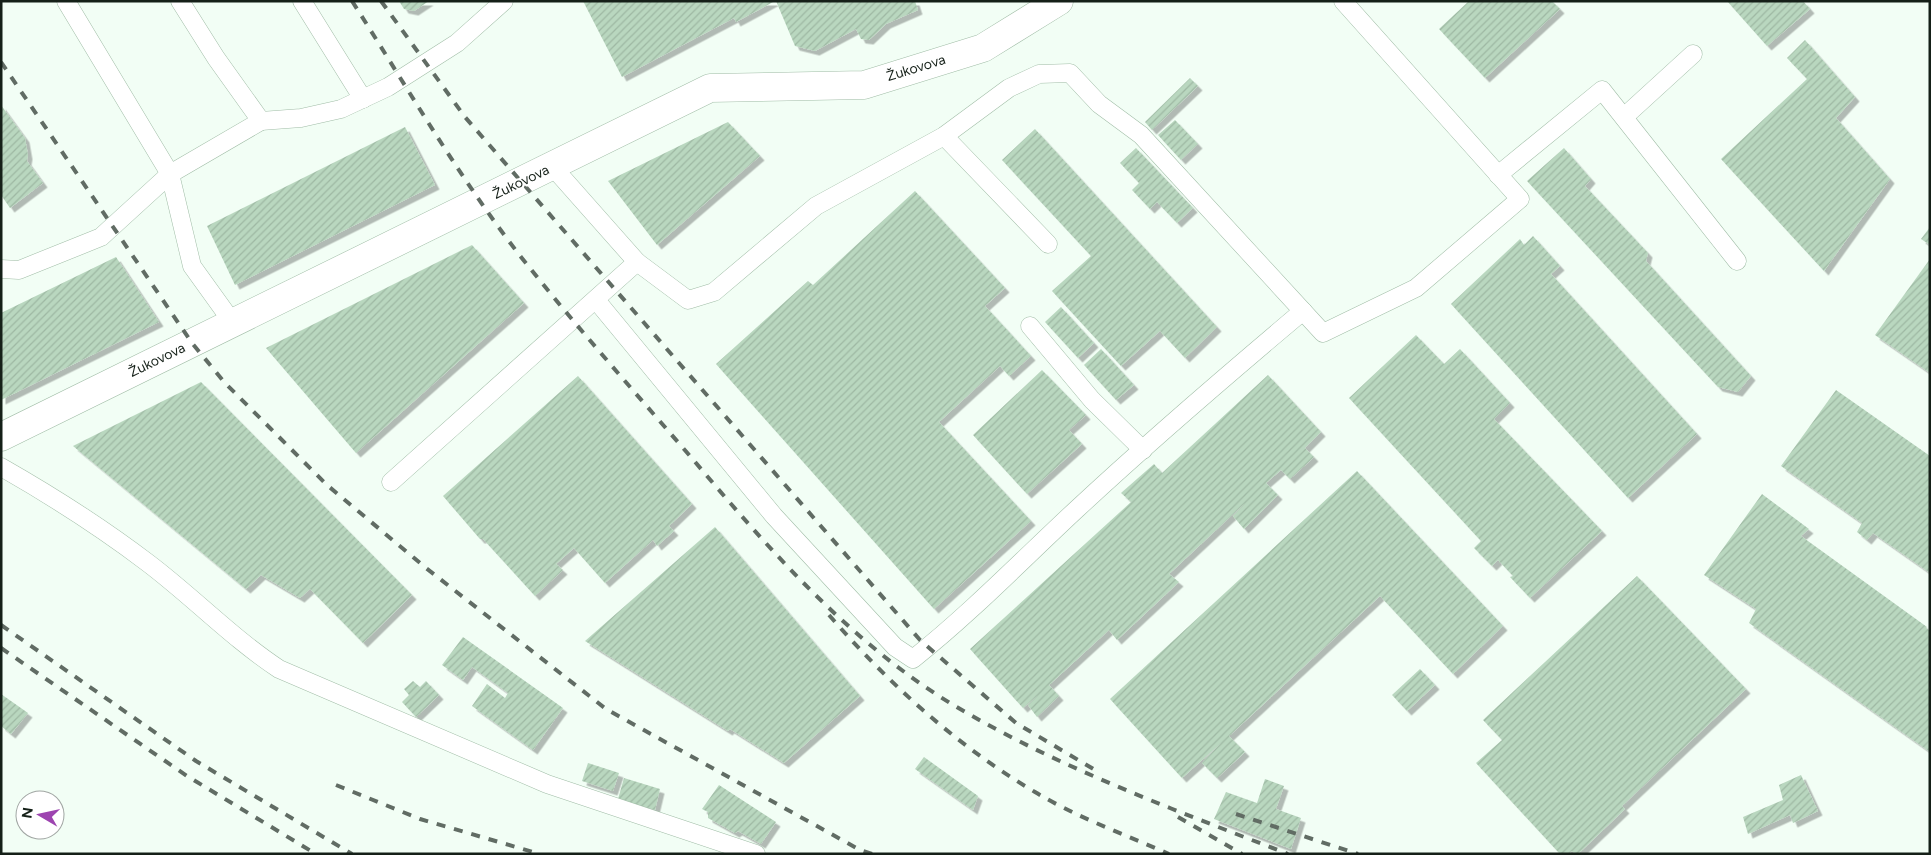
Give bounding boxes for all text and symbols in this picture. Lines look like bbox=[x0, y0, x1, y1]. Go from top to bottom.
street label: Žukovova bbox=[885, 51, 947, 85]
street label: Žukovova bbox=[490, 161, 552, 203]
street label: Žukovova bbox=[126, 339, 188, 381]
north arrow bbox=[15, 790, 65, 840]
text: N bbox=[18, 806, 37, 820]

